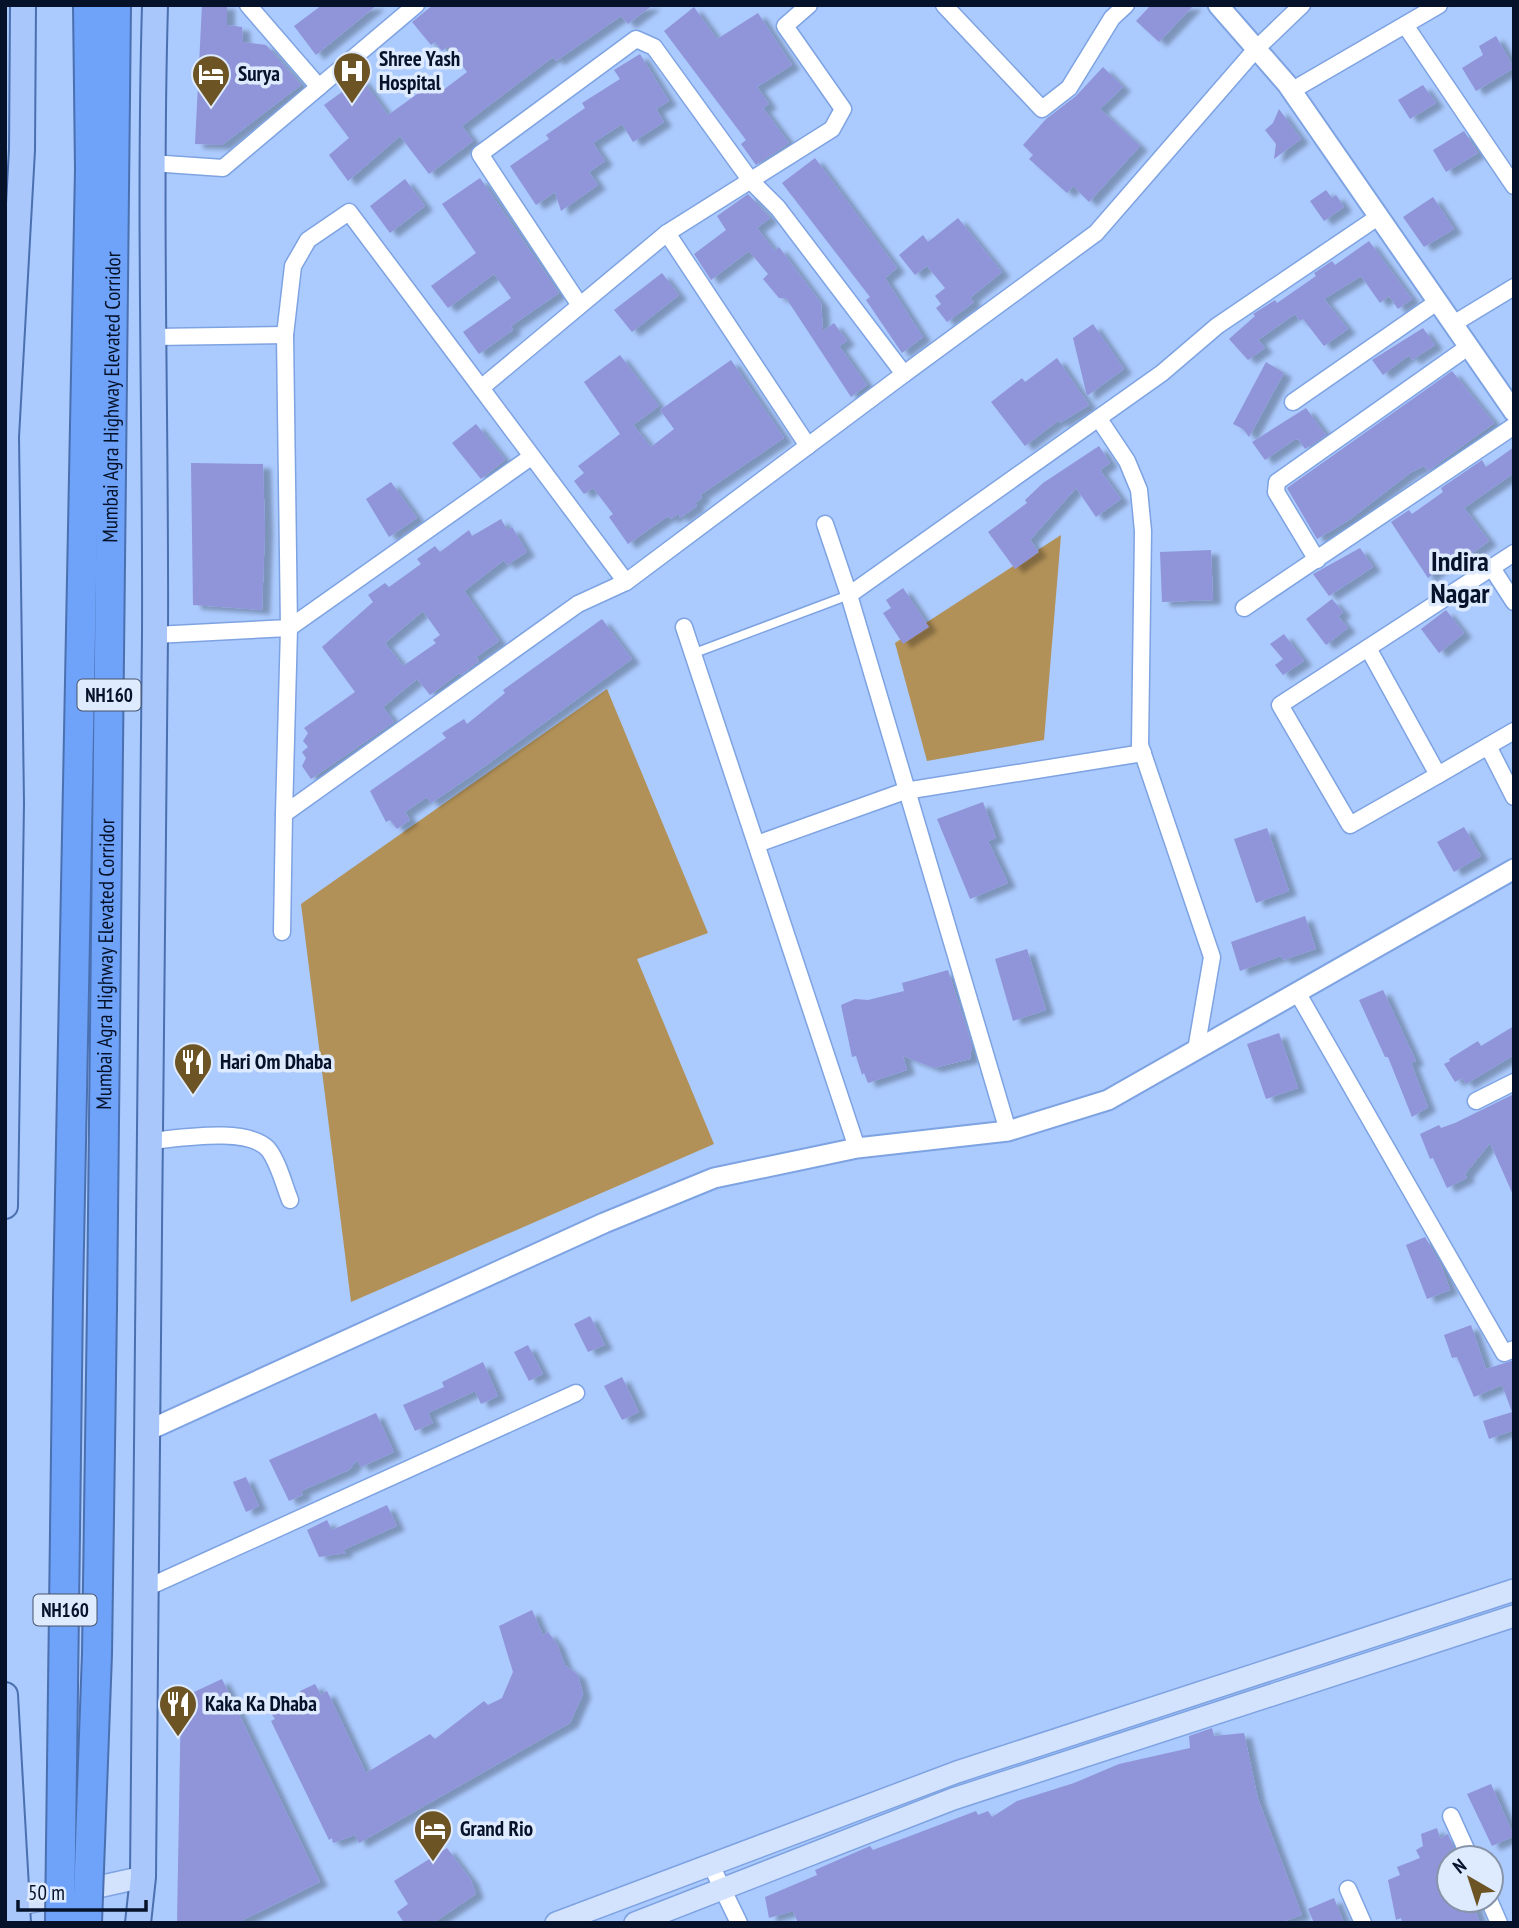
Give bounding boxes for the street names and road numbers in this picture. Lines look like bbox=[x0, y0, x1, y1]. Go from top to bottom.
street label: Mumbai Agra Highway Elevated Corridor bbox=[96, 251, 126, 543]
road number: NH160 bbox=[78, 680, 140, 710]
street label: Mumbai Agra Highway Elevated Corridor bbox=[90, 818, 120, 1110]
road number: NH160 bbox=[34, 1594, 96, 1626]

